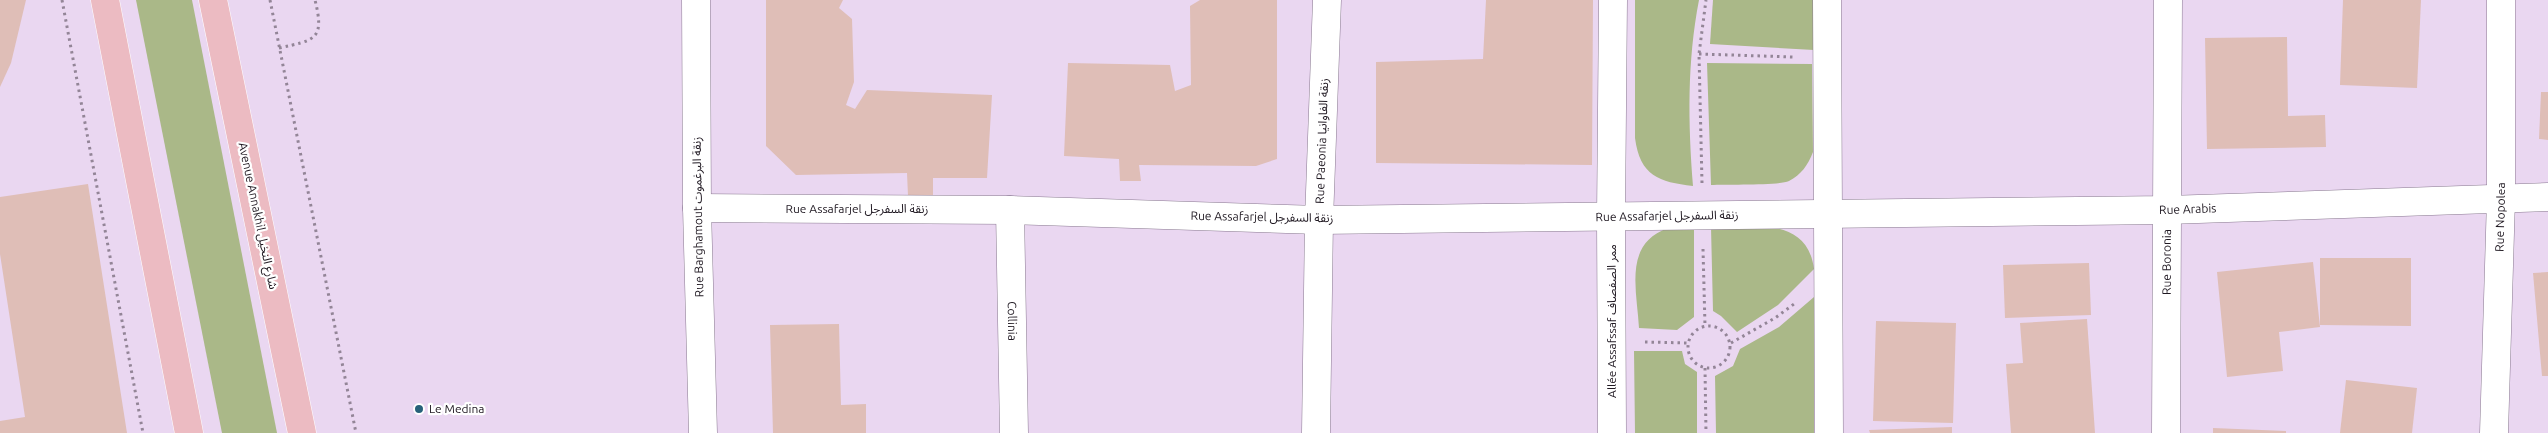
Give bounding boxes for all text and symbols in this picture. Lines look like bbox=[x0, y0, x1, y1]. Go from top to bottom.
street label: Rue Paeonia زنقة الفاوانيا bbox=[1313, 78, 1331, 204]
street label: Rue Barghamout زنقة البرغموت bbox=[690, 137, 706, 297]
street label: Avenue Annakhil شارع النخيل bbox=[234, 141, 280, 291]
street label: Rue Nopolea bbox=[2492, 182, 2507, 252]
street label: Rue Arabis bbox=[2159, 201, 2217, 216]
street label: Rue Assafarjel زنقة السفرجل bbox=[786, 202, 928, 216]
street label: Rue Assafarjel زنقة السفرجل bbox=[1595, 208, 1739, 224]
street label: Rue Assafarjel زنقة السفرجل bbox=[1190, 209, 1334, 225]
street label: Rue Boronia bbox=[2160, 229, 2173, 295]
street label: Allée Assafssaf ممر الصفصاف bbox=[1605, 244, 1619, 398]
street label: Collinia bbox=[1006, 301, 1019, 341]
place label: Le Medina bbox=[429, 402, 485, 415]
marker: Le Medina bbox=[413, 403, 425, 415]

